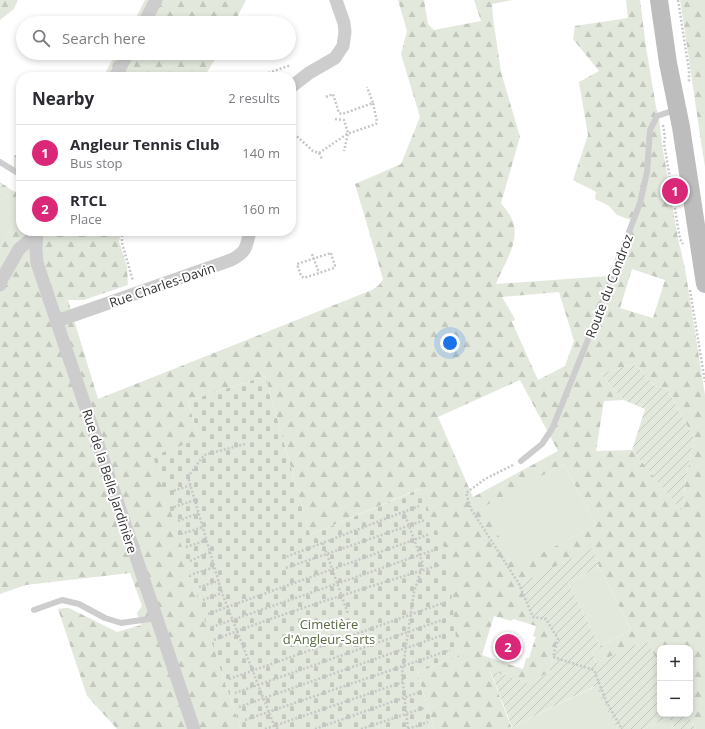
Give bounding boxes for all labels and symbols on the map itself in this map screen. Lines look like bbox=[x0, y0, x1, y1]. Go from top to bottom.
pin: 1 bbox=[662, 176, 688, 206]
street label: Route du Condroz bbox=[581, 232, 637, 340]
street label: Rue Charles-Davin bbox=[107, 258, 217, 312]
your location bbox=[440, 333, 460, 353]
street label: Rue de la Belle Jardinière bbox=[78, 407, 142, 555]
park label: Cimetière d'Angleur-Sarts bbox=[283, 615, 375, 648]
pin: 2 bbox=[495, 632, 521, 662]

